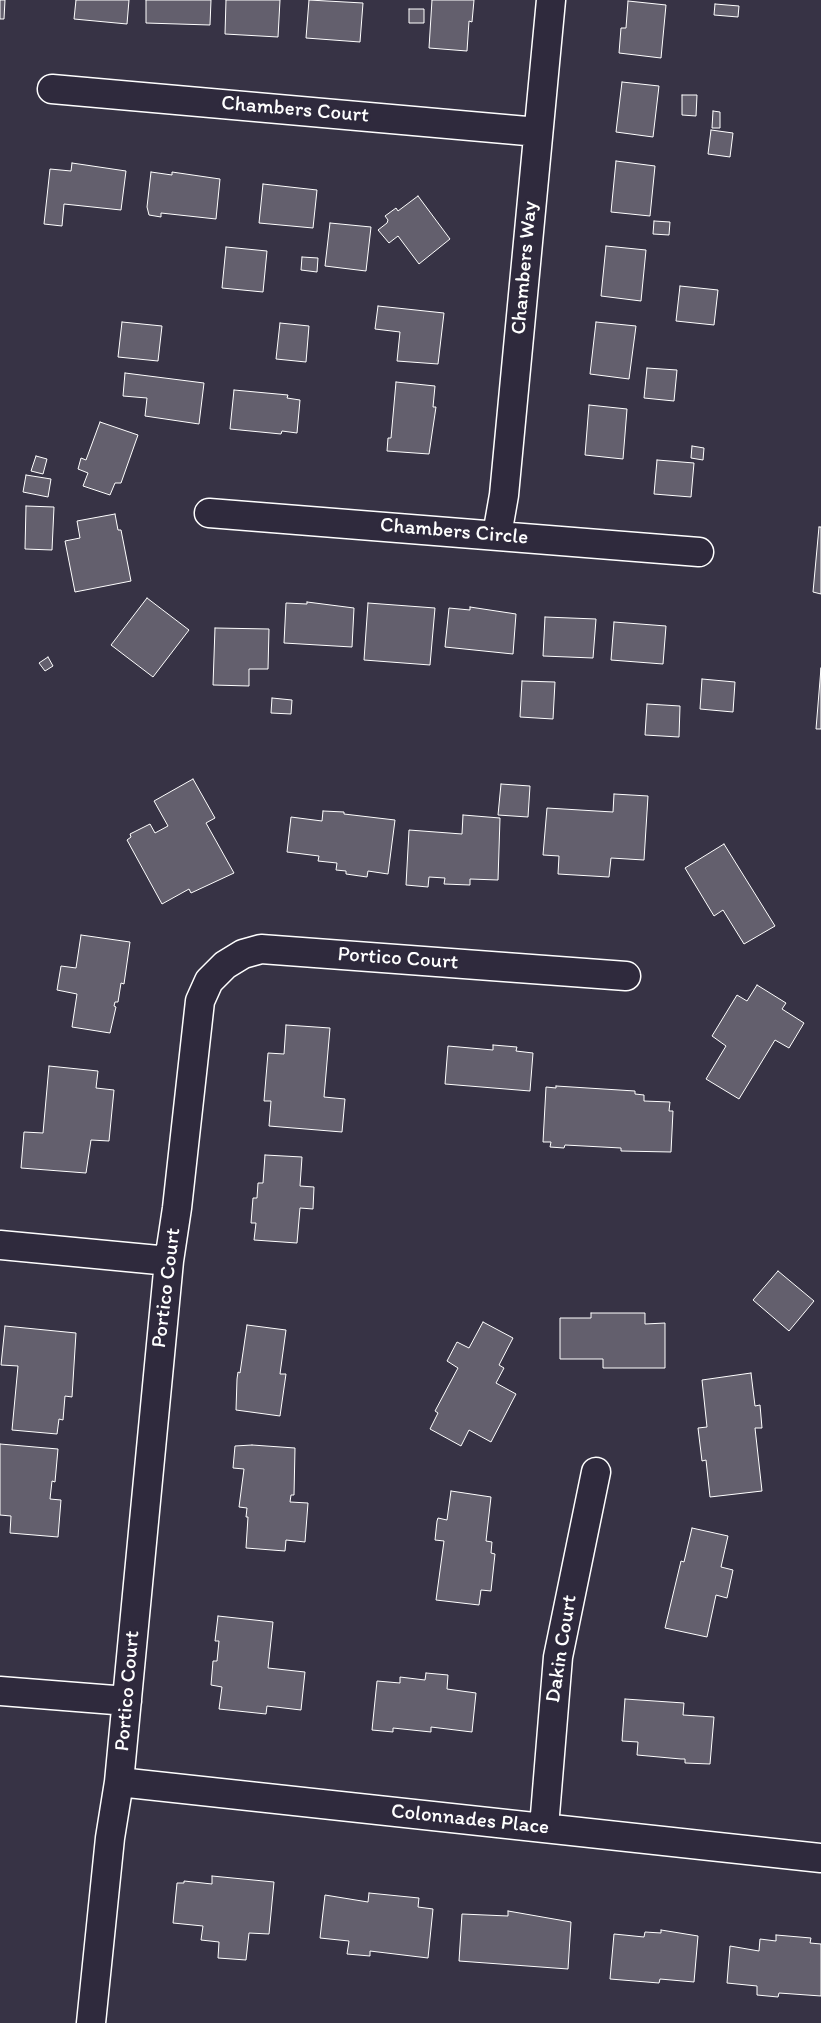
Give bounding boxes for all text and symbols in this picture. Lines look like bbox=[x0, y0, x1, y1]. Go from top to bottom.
street label: Chambers Court bbox=[220, 91, 370, 129]
street label: Chambers Way bbox=[507, 200, 543, 336]
street label: Chambers Circle bbox=[379, 513, 529, 551]
street label: Portico Court bbox=[337, 942, 459, 976]
street label: Portico Court bbox=[147, 1226, 187, 1350]
street label: Dakin Court bbox=[541, 1593, 583, 1705]
street label: Portico Court bbox=[110, 1630, 146, 1752]
street label: Colonnades Place bbox=[390, 1799, 550, 1841]

